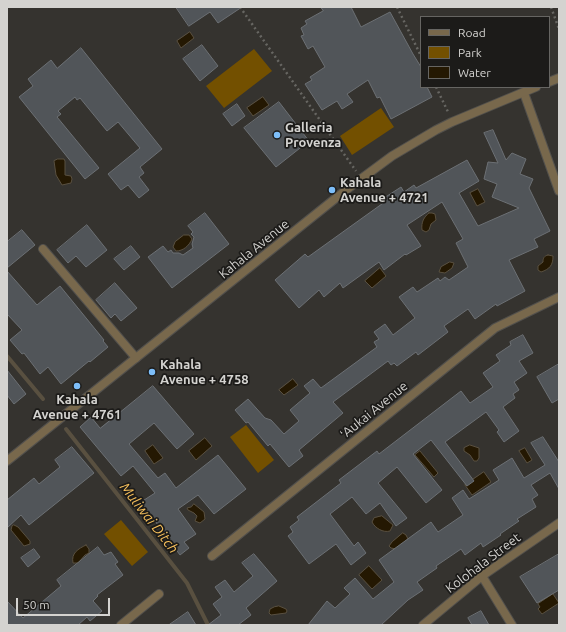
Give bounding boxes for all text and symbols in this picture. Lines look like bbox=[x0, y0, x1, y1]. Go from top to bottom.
legend bbox=[420, 16, 550, 88]
text: Road bbox=[458, 26, 486, 39]
text: Park bbox=[458, 46, 482, 59]
text: Water bbox=[458, 66, 491, 79]
place label: Galleria Provenza bbox=[285, 120, 341, 151]
marker: Galleria Provenza bbox=[272, 130, 282, 140]
place label: Kahala Avenue + 4721 bbox=[340, 175, 429, 206]
marker: Kahala Avenue + 4721 bbox=[327, 185, 337, 195]
street label: Kahala Avenue bbox=[216, 216, 292, 282]
place label: Kahala Avenue + 4758 bbox=[160, 357, 249, 388]
marker: Kahala Avenue + 4758 bbox=[147, 367, 157, 377]
street label: ʻAukai Avenue bbox=[337, 378, 411, 442]
marker: Kahala Avenue + 4761 bbox=[72, 381, 82, 391]
place label: Kahala Avenue + 4761 bbox=[33, 392, 121, 423]
water label: Muliwai Ditch bbox=[116, 479, 182, 557]
street label: Kolohala Street bbox=[442, 530, 524, 596]
scale bar bbox=[18, 590, 112, 616]
text: 50 m bbox=[23, 598, 50, 611]

